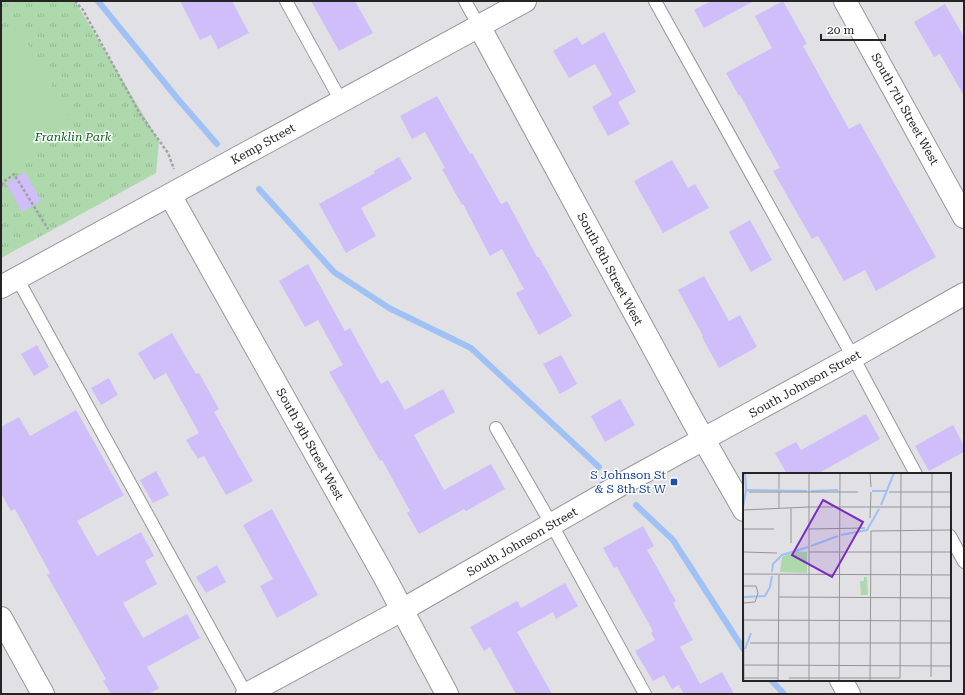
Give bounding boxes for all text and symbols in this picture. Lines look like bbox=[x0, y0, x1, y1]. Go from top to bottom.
scale bar bbox=[821, 16, 885, 42]
text: 20 m bbox=[827, 23, 854, 37]
street label: South 7th Street West bbox=[868, 51, 942, 168]
street label: Kemp Street bbox=[228, 120, 298, 167]
park label: Franklin Park bbox=[34, 130, 112, 144]
street label: South 8th Street West bbox=[574, 210, 646, 328]
street label: South Johnson Street bbox=[747, 347, 864, 421]
street label: South 9th Street West bbox=[273, 386, 347, 503]
place label: S Johnson St & S 8th St W bbox=[590, 468, 667, 496]
inset map bbox=[743, 473, 951, 681]
marker: S Johnson St & S 8th St W bbox=[669, 477, 679, 487]
street label: South Johnson Street bbox=[464, 504, 580, 579]

